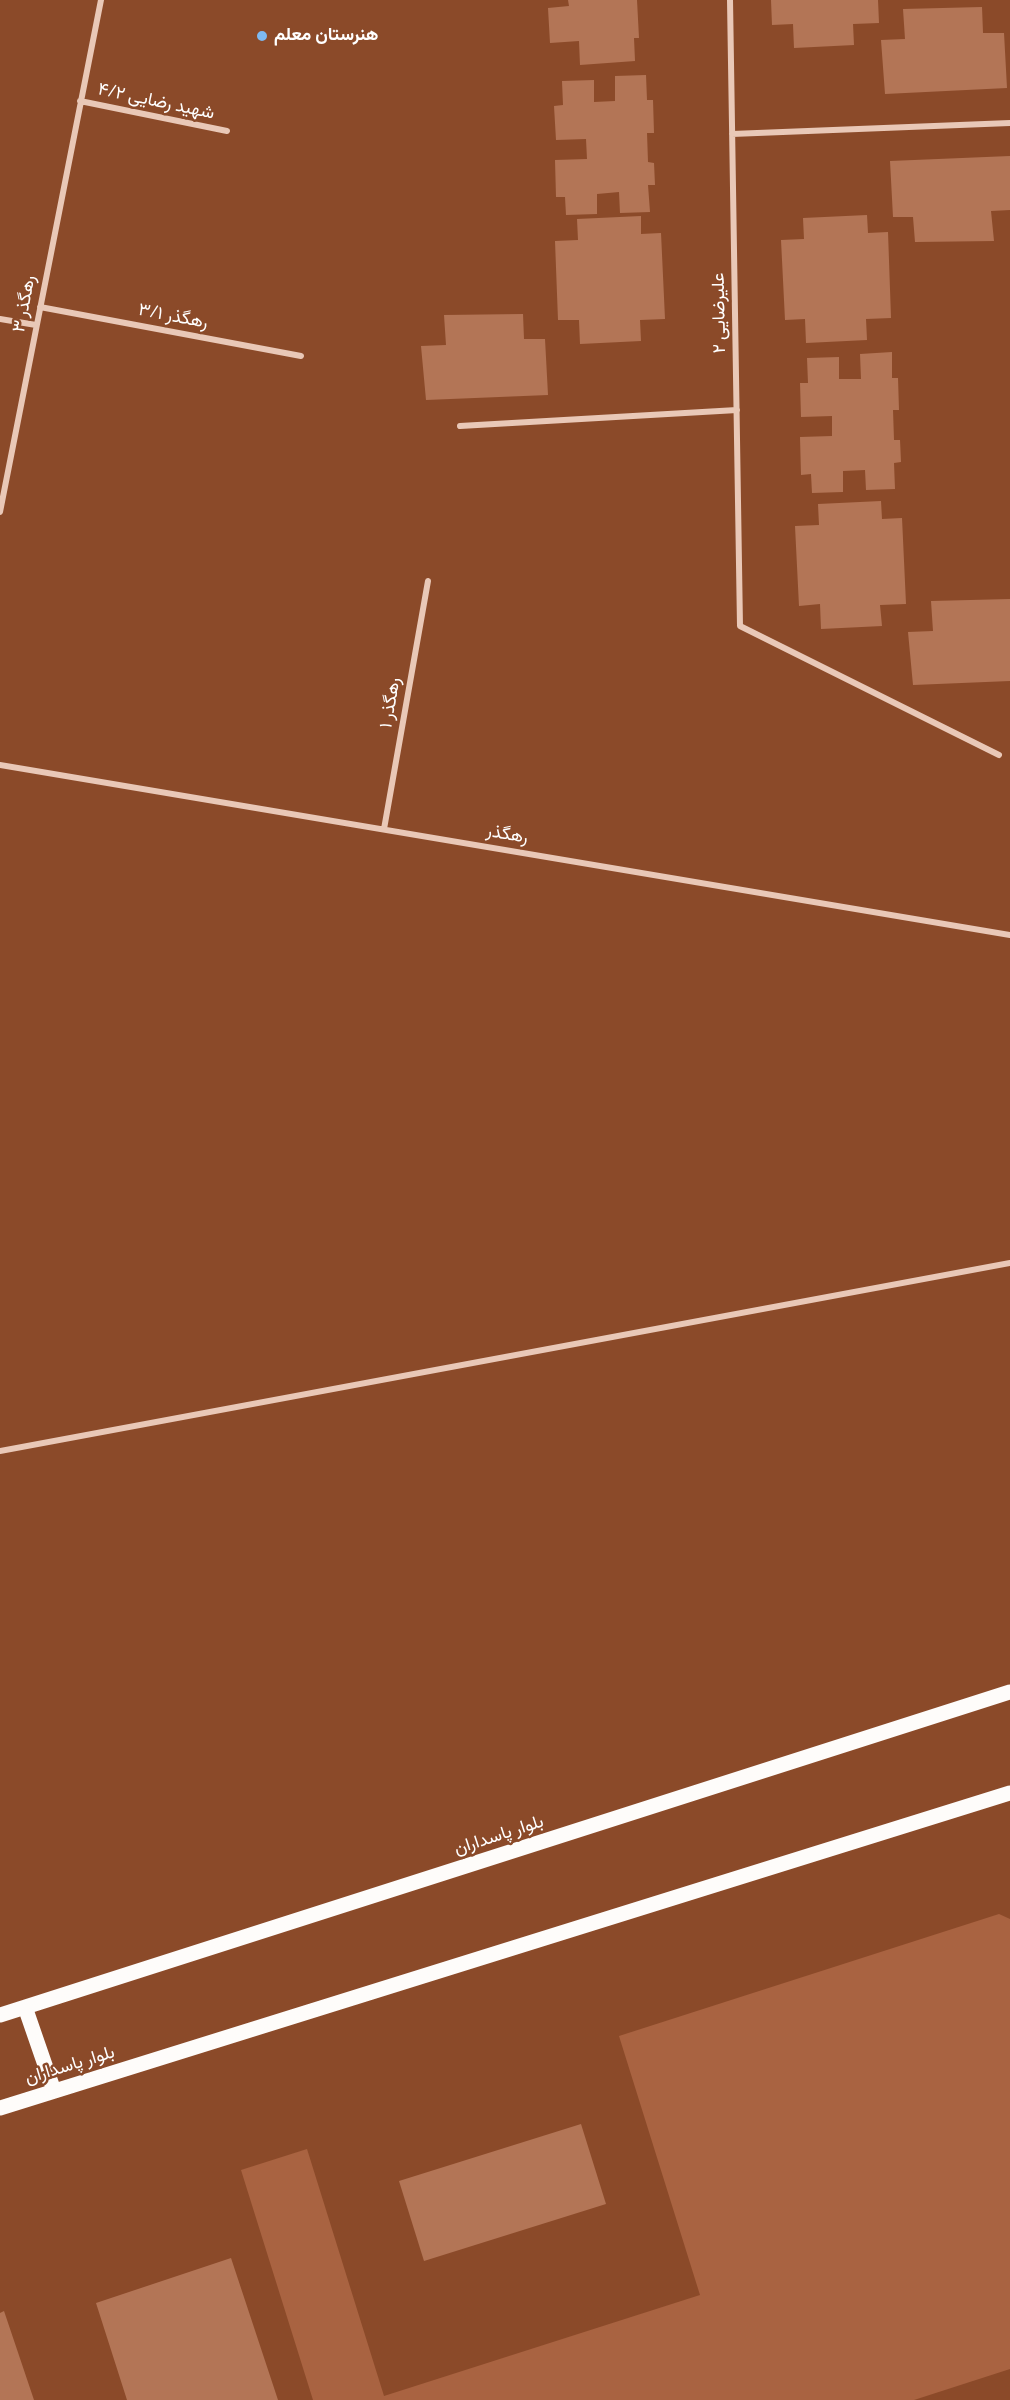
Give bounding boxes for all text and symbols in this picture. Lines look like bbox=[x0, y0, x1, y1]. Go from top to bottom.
place label: هنرستان معلم bbox=[274, 25, 379, 47]
marker: هنرستان معلم bbox=[255, 29, 269, 43]
street label: ۴/۲ شهید رضایی bbox=[96, 79, 216, 125]
street label: ۲ علیرضایی bbox=[708, 272, 732, 354]
street label: ۳ رهگذر bbox=[9, 273, 41, 335]
street label: ۳/۱ رهگذر bbox=[136, 300, 210, 334]
street label: ۱ رهگذر bbox=[376, 676, 406, 730]
street label: رهگذر bbox=[484, 821, 530, 849]
street label: بلوار پاسداران bbox=[451, 1811, 547, 1861]
street label: بلوار پاسداران bbox=[22, 2042, 118, 2090]

